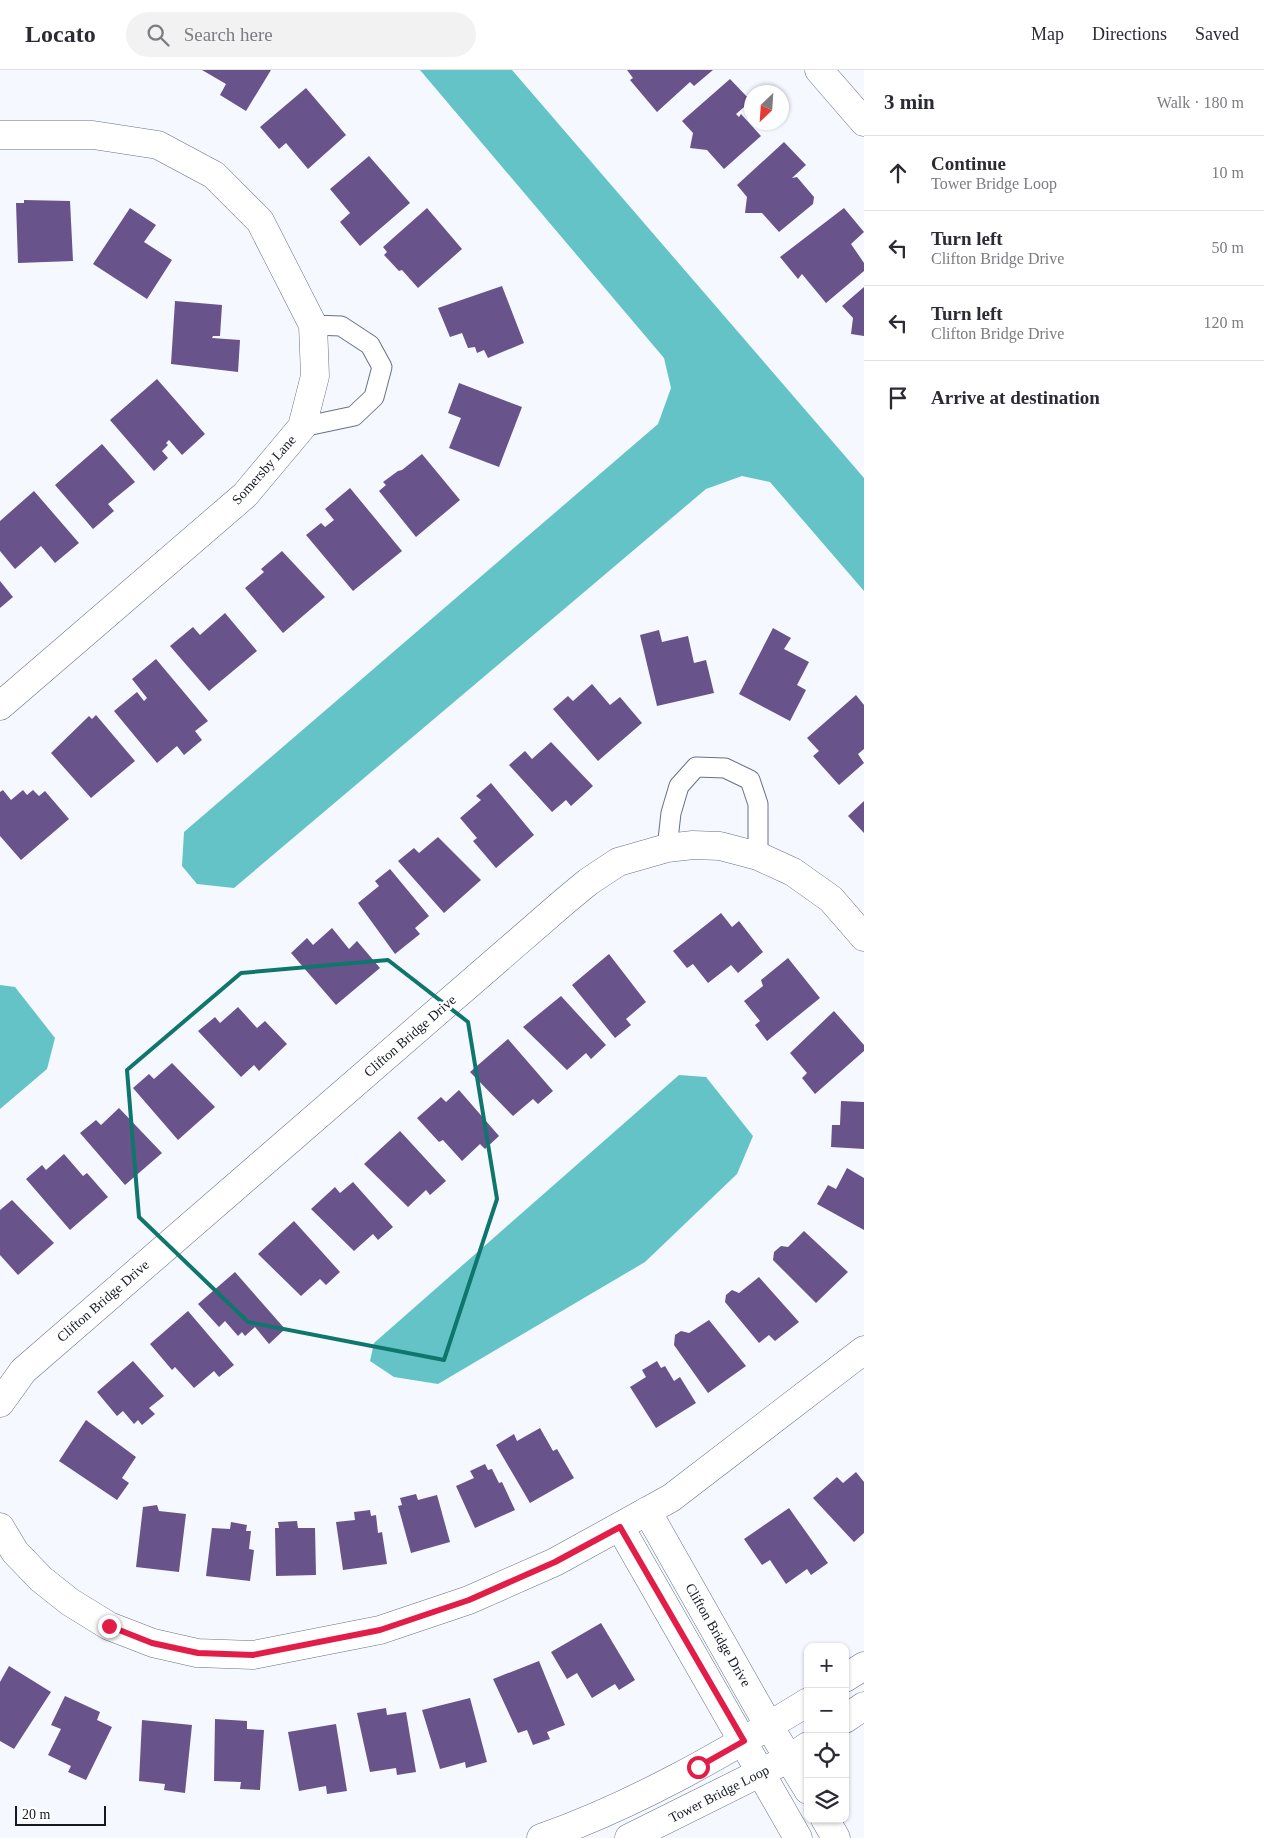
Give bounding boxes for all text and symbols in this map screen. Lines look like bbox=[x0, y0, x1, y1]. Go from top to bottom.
search box bbox=[126, 12, 476, 57]
text: Locato bbox=[25, 21, 96, 47]
icon: search bbox=[144, 21, 172, 49]
text: Search here bbox=[184, 24, 273, 45]
text: Map bbox=[1031, 24, 1064, 44]
text: Directions bbox=[1092, 24, 1167, 44]
text: Saved bbox=[1195, 24, 1239, 44]
north arrow bbox=[744, 85, 789, 130]
text: 3 min bbox=[884, 90, 935, 114]
text: Walk · 180 m bbox=[1157, 94, 1244, 111]
text: Continue bbox=[931, 153, 1006, 174]
icon: ahead bbox=[884, 159, 912, 187]
text: 10 m bbox=[1212, 164, 1244, 181]
text: Tower Bridge Loop bbox=[931, 175, 1057, 192]
text: Turn left bbox=[931, 228, 1003, 249]
icon: left bbox=[884, 234, 912, 262]
text: 50 m bbox=[1212, 239, 1244, 256]
text: Clifton Bridge Drive bbox=[931, 250, 1064, 267]
text: Turn left bbox=[931, 303, 1003, 324]
icon: left bbox=[884, 309, 912, 337]
text: 120 m bbox=[1204, 314, 1244, 331]
text: Clifton Bridge Drive bbox=[931, 325, 1064, 342]
icon: arrive bbox=[884, 384, 912, 412]
text: Arrive at destination bbox=[931, 387, 1100, 408]
street label: Somersby Lane bbox=[229, 432, 299, 508]
street label: Clifton Bridge Drive bbox=[361, 992, 459, 1080]
street label: Clifton Bridge Drive bbox=[54, 1257, 152, 1345]
street label: Clifton Bridge Drive bbox=[682, 1581, 754, 1689]
route end bbox=[98, 1615, 121, 1638]
map controls bbox=[804, 1643, 849, 1823]
button: + bbox=[804, 1643, 849, 1688]
button: − bbox=[804, 1688, 849, 1733]
button: locate bbox=[804, 1733, 849, 1778]
route start bbox=[687, 1756, 710, 1779]
street label: Tower Bridge Loop bbox=[666, 1762, 772, 1826]
button: layers bbox=[804, 1778, 849, 1823]
scale bar bbox=[15, 1803, 106, 1826]
text: 20 m bbox=[22, 1807, 50, 1822]

